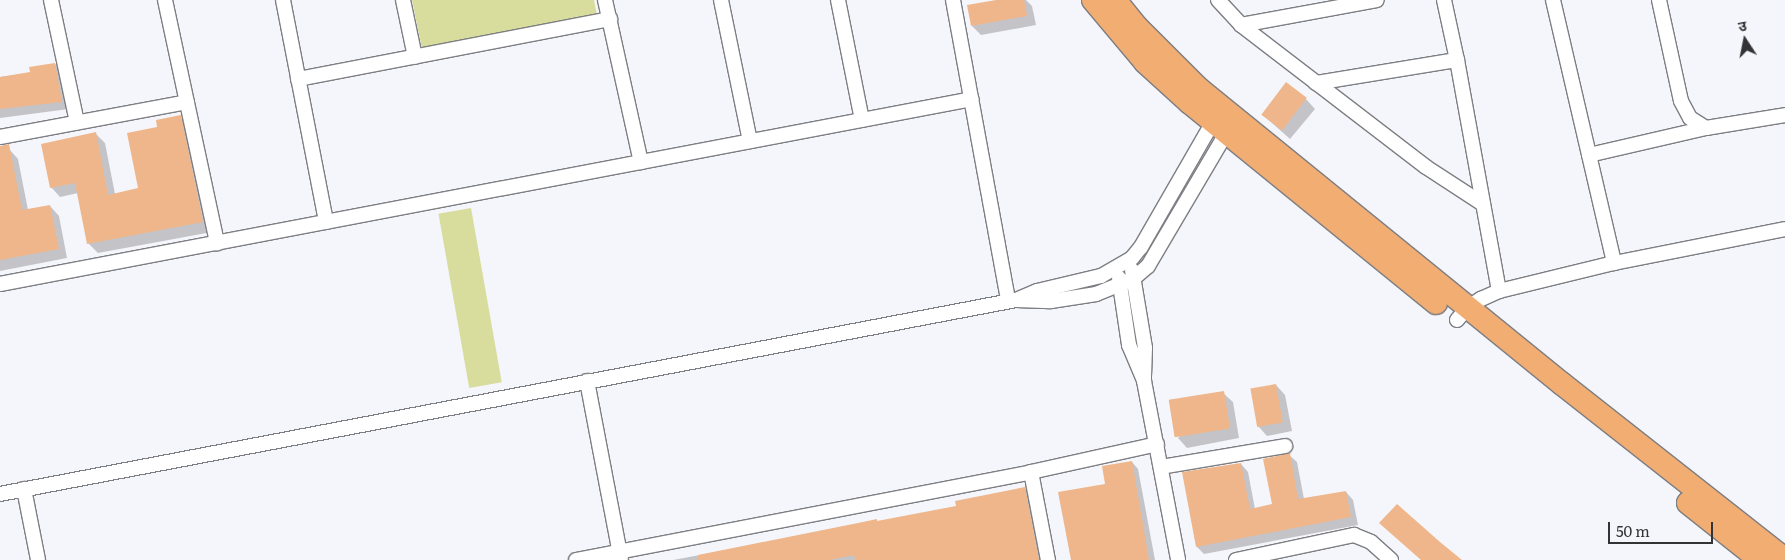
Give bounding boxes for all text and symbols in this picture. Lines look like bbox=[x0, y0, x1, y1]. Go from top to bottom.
north arrow bbox=[1720, 15, 1770, 65]
text: उ bbox=[1736, 15, 1748, 36]
scale bar bbox=[1610, 512, 1715, 544]
text: 50 m bbox=[1616, 519, 1650, 542]

